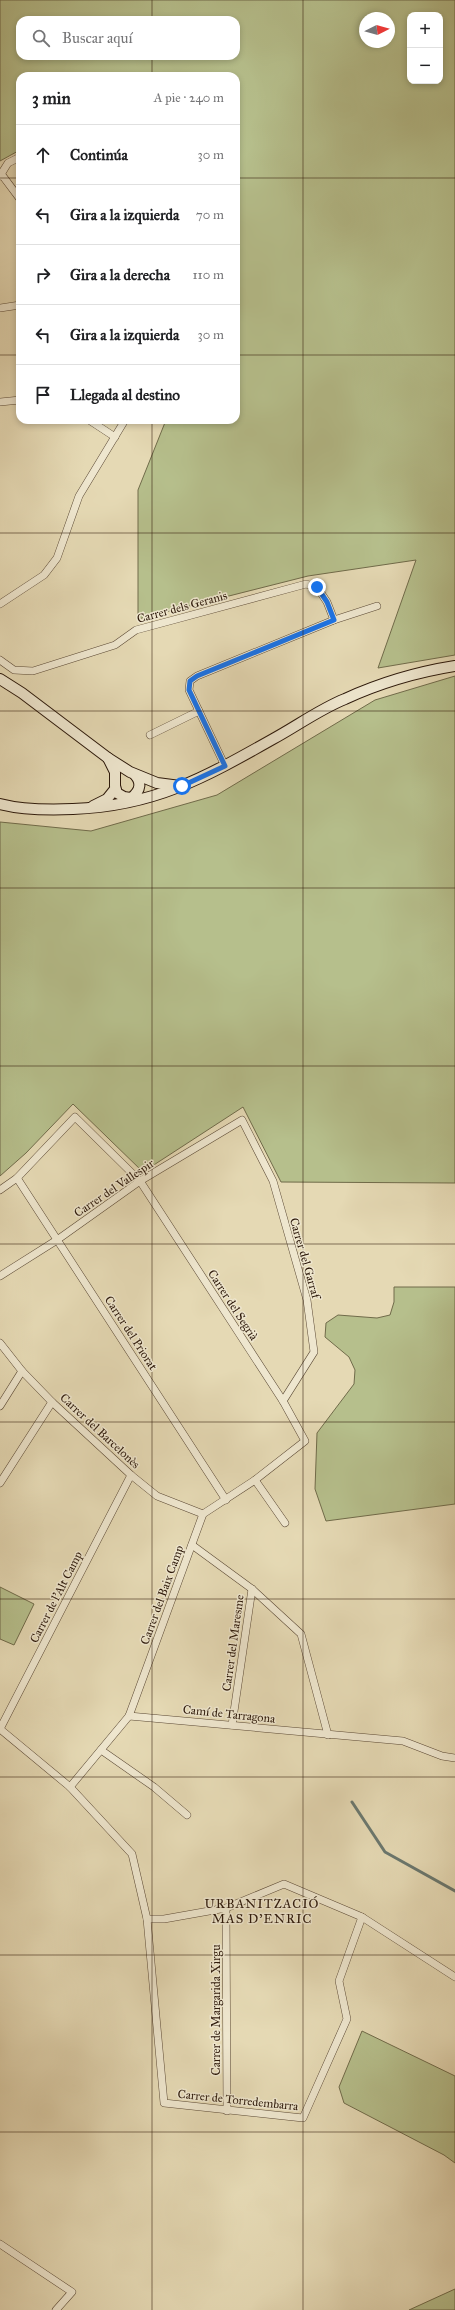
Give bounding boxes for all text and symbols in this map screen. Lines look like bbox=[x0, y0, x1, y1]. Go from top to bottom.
north arrow bbox=[359, 12, 395, 48]
map controls bbox=[407, 12, 443, 84]
button: + bbox=[407, 12, 443, 48]
search box bbox=[16, 16, 240, 60]
icon: search bbox=[30, 27, 52, 49]
text: Buscar aquí bbox=[62, 29, 133, 47]
button: − bbox=[407, 48, 443, 84]
text: 3 min bbox=[32, 88, 71, 109]
text: A pie · 240 m bbox=[154, 90, 224, 106]
icon: ahead bbox=[32, 144, 54, 166]
text: Continúa bbox=[70, 146, 128, 164]
text: 30 m bbox=[198, 147, 224, 163]
icon: left bbox=[32, 204, 54, 226]
text: Gira a la izquierda bbox=[70, 206, 179, 224]
text: 70 m bbox=[196, 207, 224, 223]
icon: right bbox=[32, 264, 54, 286]
text: Gira a la derecha bbox=[70, 266, 170, 284]
text: 110 m bbox=[192, 267, 224, 283]
icon: left bbox=[32, 324, 54, 346]
text: Gira a la izquierda bbox=[70, 326, 179, 344]
text: 30 m bbox=[198, 327, 224, 343]
icon: arrive bbox=[32, 384, 54, 406]
text: Llegada al destino bbox=[70, 386, 180, 404]
route end bbox=[308, 578, 326, 596]
street label: Carrer dels Geranis bbox=[135, 588, 229, 626]
route start bbox=[173, 777, 191, 795]
street label: Carrer del Vallespir bbox=[71, 1156, 157, 1220]
street label: Carrer del Garraf bbox=[287, 1216, 324, 1302]
street label: Carrer del Segrià bbox=[204, 1267, 262, 1344]
street label: Carrer del Priorat bbox=[102, 1293, 161, 1373]
street label: Carrer del Barcelonès bbox=[57, 1390, 143, 1472]
street label: Carrer del Baix Camp bbox=[138, 1543, 186, 1647]
street label: Carrer de l'Alt Camp bbox=[27, 1549, 85, 1645]
street label: Carrer del Maresme bbox=[219, 1594, 247, 1692]
street label: Camí de Tarragona bbox=[182, 1702, 277, 1727]
district label: URBANITZACIÓ MAS D'ENRIC bbox=[204, 1895, 320, 1927]
street label: Carrer de Margarida Xirgu bbox=[209, 1944, 224, 2076]
street label: Carrer de Torredembarra bbox=[177, 2087, 300, 2113]

